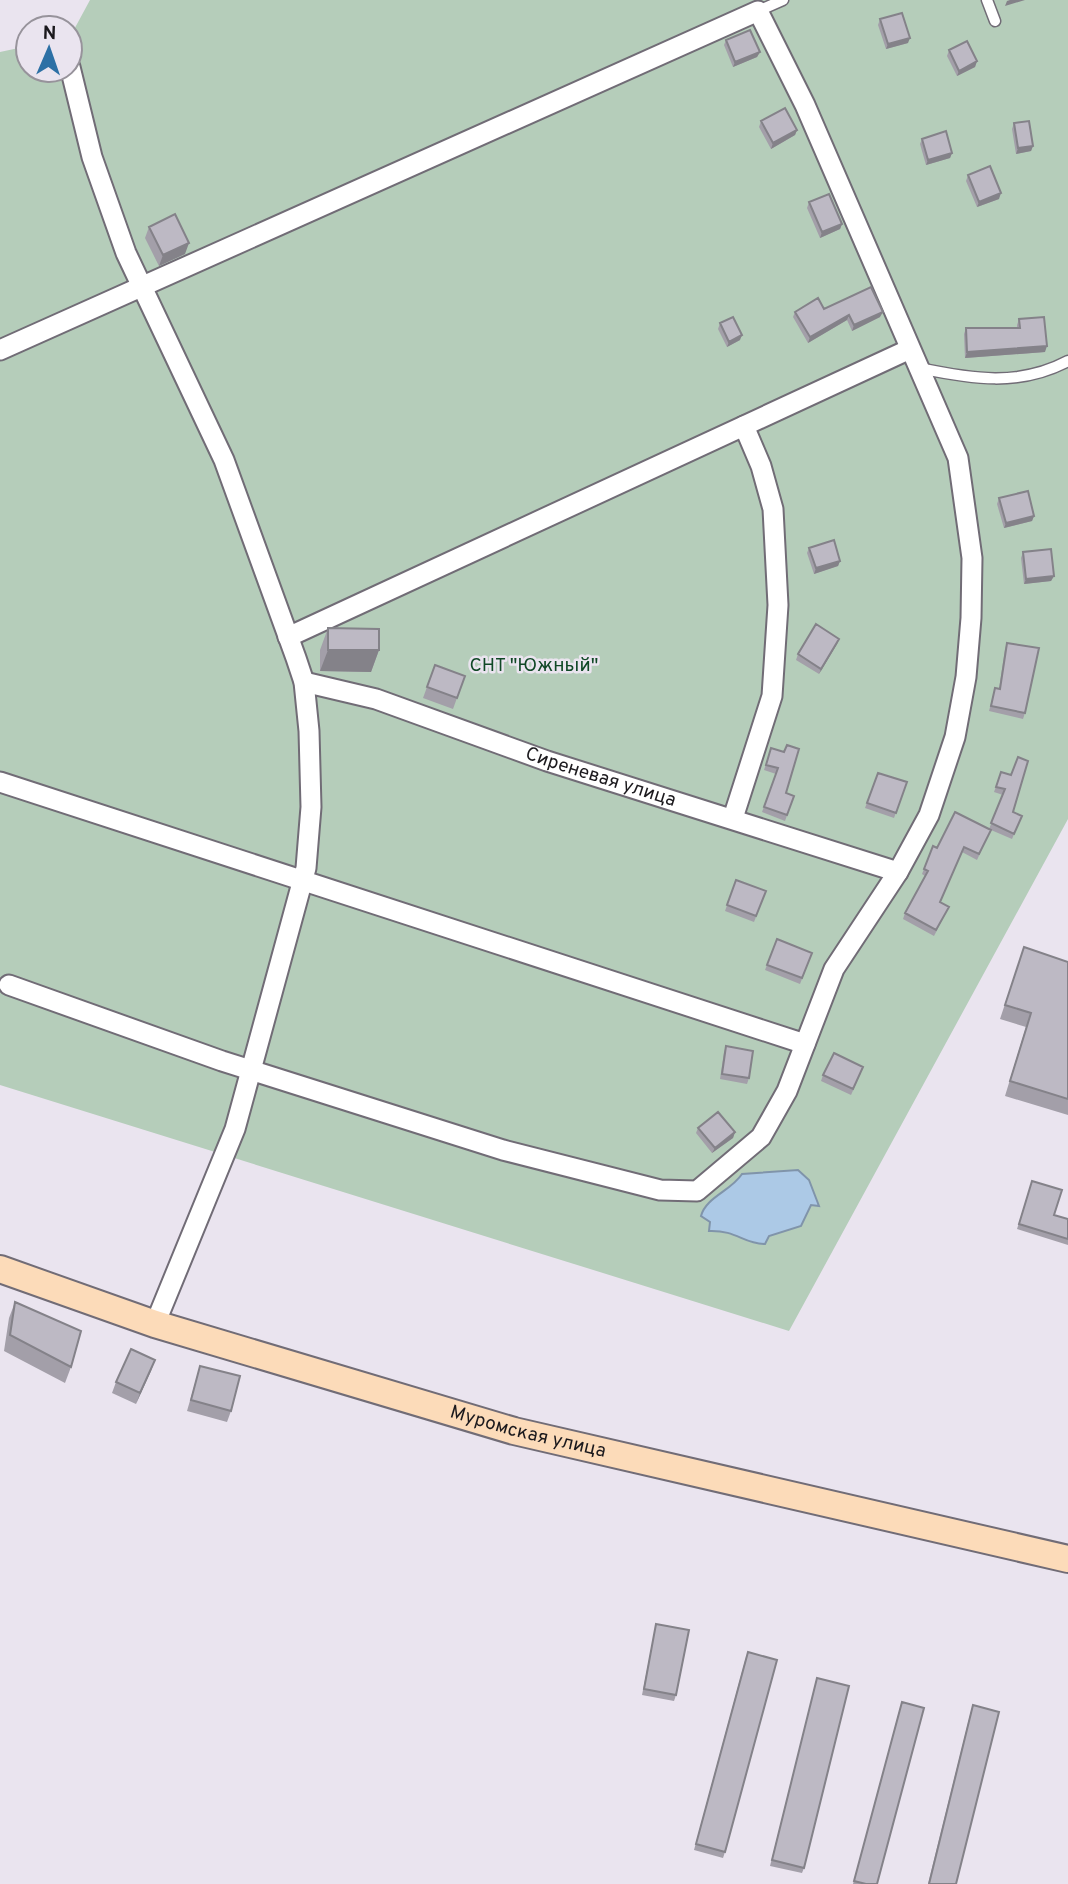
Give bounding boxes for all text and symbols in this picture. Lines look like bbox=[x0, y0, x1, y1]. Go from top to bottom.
north arrow bbox=[14, 14, 84, 84]
text: N bbox=[42, 22, 57, 46]
park label: СНТ "Южный" bbox=[470, 654, 598, 678]
street label: Сиреневая улица bbox=[522, 742, 679, 813]
street label: Муромская улица bbox=[447, 1401, 608, 1464]

